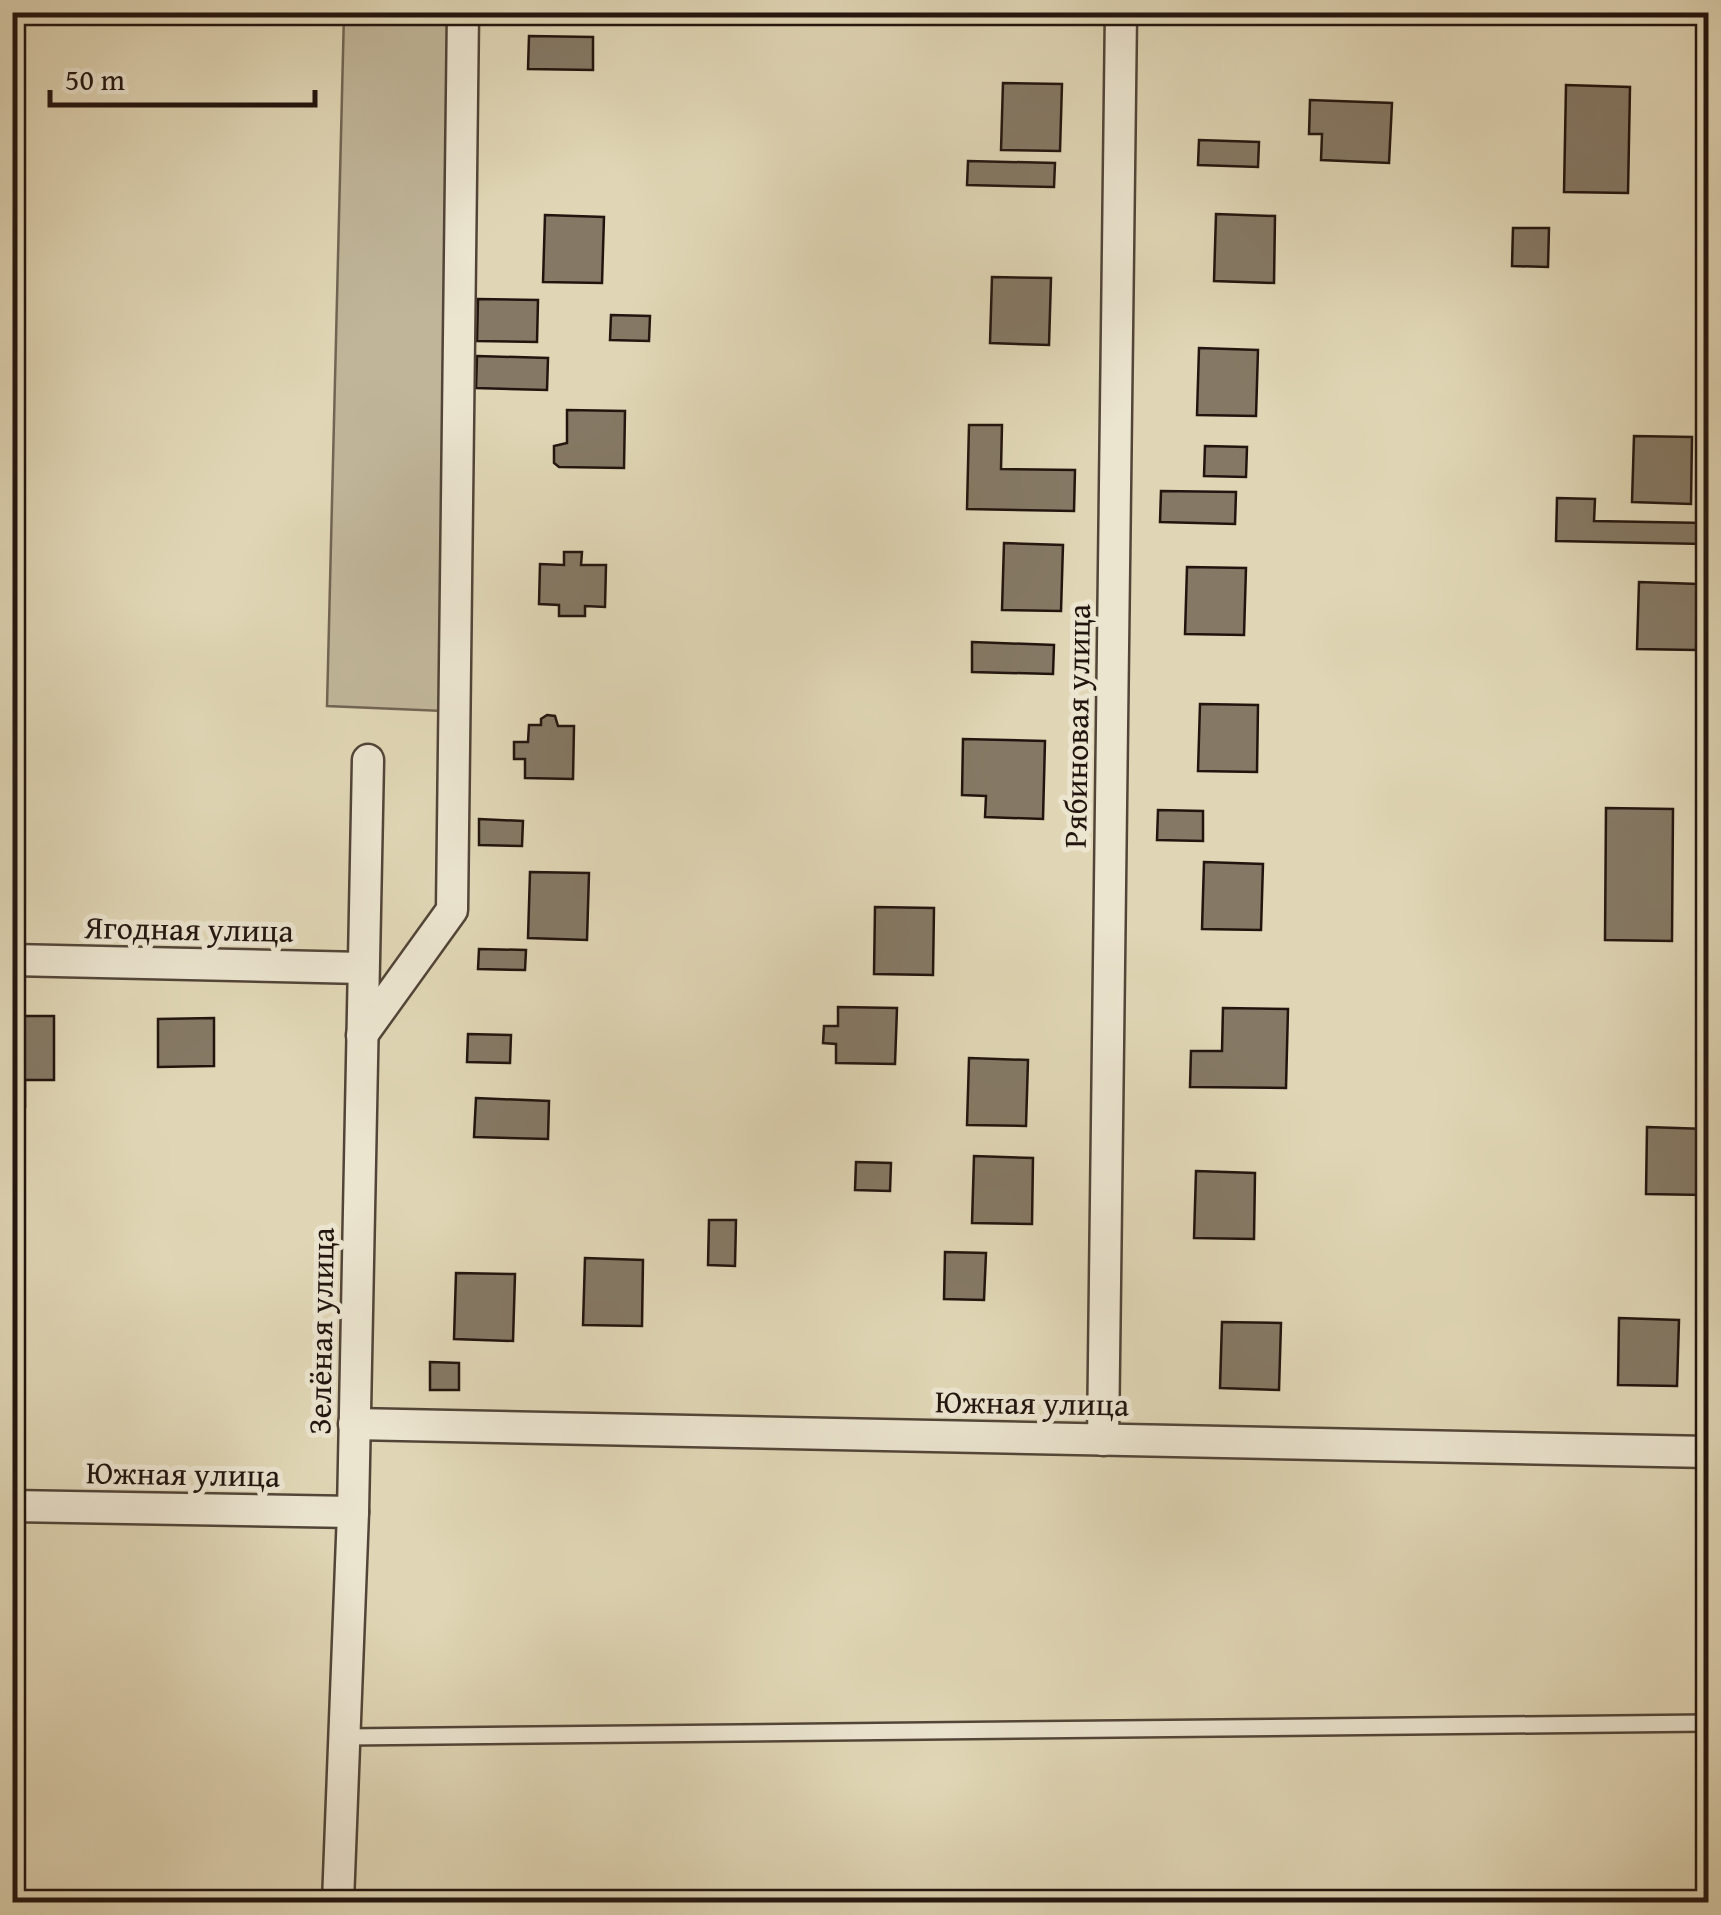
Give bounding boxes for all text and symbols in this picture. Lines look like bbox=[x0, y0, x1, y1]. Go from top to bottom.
scale bar bbox=[50, 45, 315, 107]
text: 50 m bbox=[65, 57, 125, 101]
street label: Рябиновая улица bbox=[1051, 603, 1102, 848]
street label: Ягодная улица bbox=[83, 903, 295, 954]
street label: Зелёная улица bbox=[295, 1226, 346, 1435]
street label: Южная улица bbox=[935, 1377, 1130, 1428]
street label: Южная улица bbox=[86, 1448, 281, 1499]

